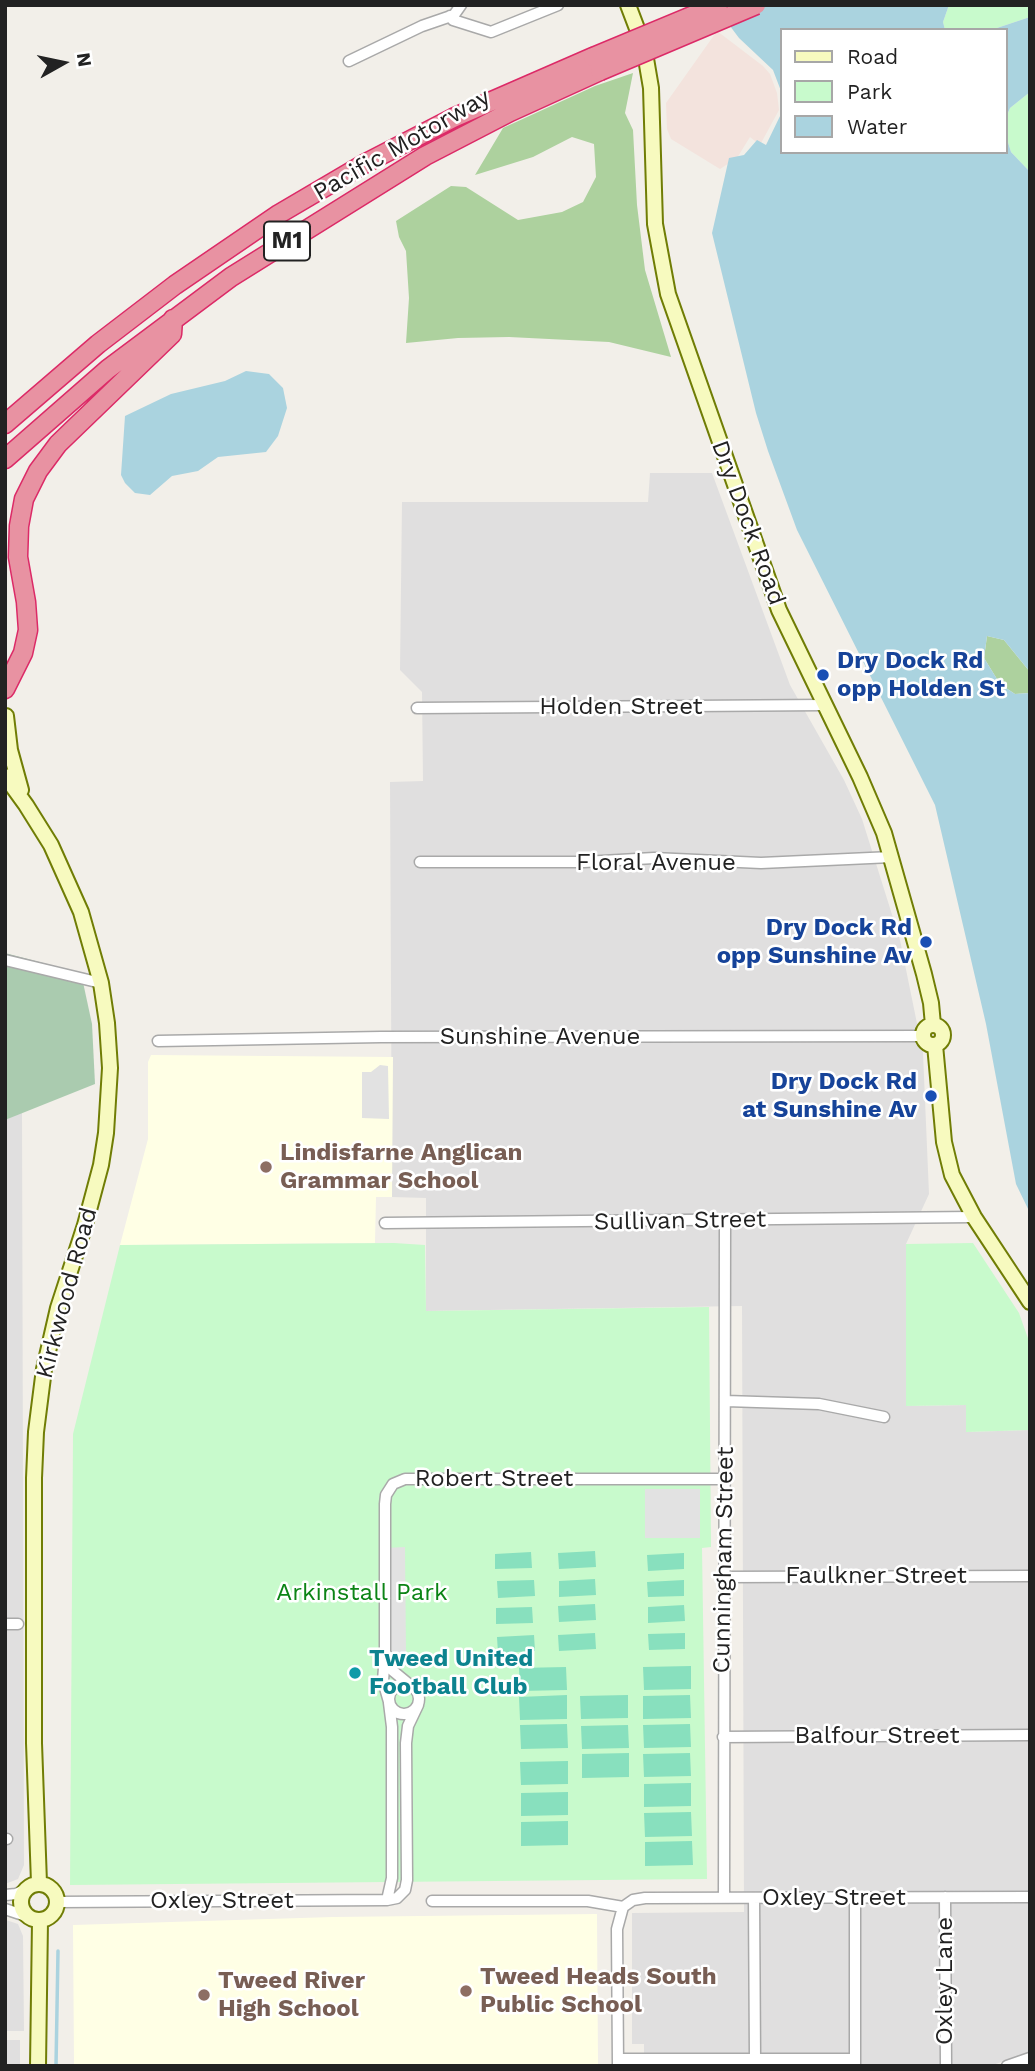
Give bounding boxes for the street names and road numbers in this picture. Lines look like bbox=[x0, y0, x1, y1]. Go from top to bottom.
street label: Pacific Motorway bbox=[309, 83, 495, 207]
road number: M1 bbox=[264, 222, 310, 260]
street label: Dry Dock Road bbox=[705, 437, 791, 609]
street label: Holden Street bbox=[539, 693, 703, 721]
street label: Floral Avenue bbox=[576, 849, 736, 877]
street label: Sunshine Avenue bbox=[440, 1023, 640, 1051]
street label: Kirkwood Road bbox=[30, 1204, 104, 1382]
street label: Sullivan Street bbox=[594, 1205, 766, 1237]
street label: Cunningham Street bbox=[708, 1446, 740, 1674]
street label: Robert Street bbox=[415, 1465, 573, 1493]
street label: Faulkner Street bbox=[785, 1562, 967, 1590]
street label: Balfour Street bbox=[794, 1722, 960, 1750]
street label: Oxley Street bbox=[762, 1884, 906, 1912]
street label: Oxley Street bbox=[150, 1887, 294, 1915]
street label: Oxley Lane bbox=[931, 1917, 959, 2045]

